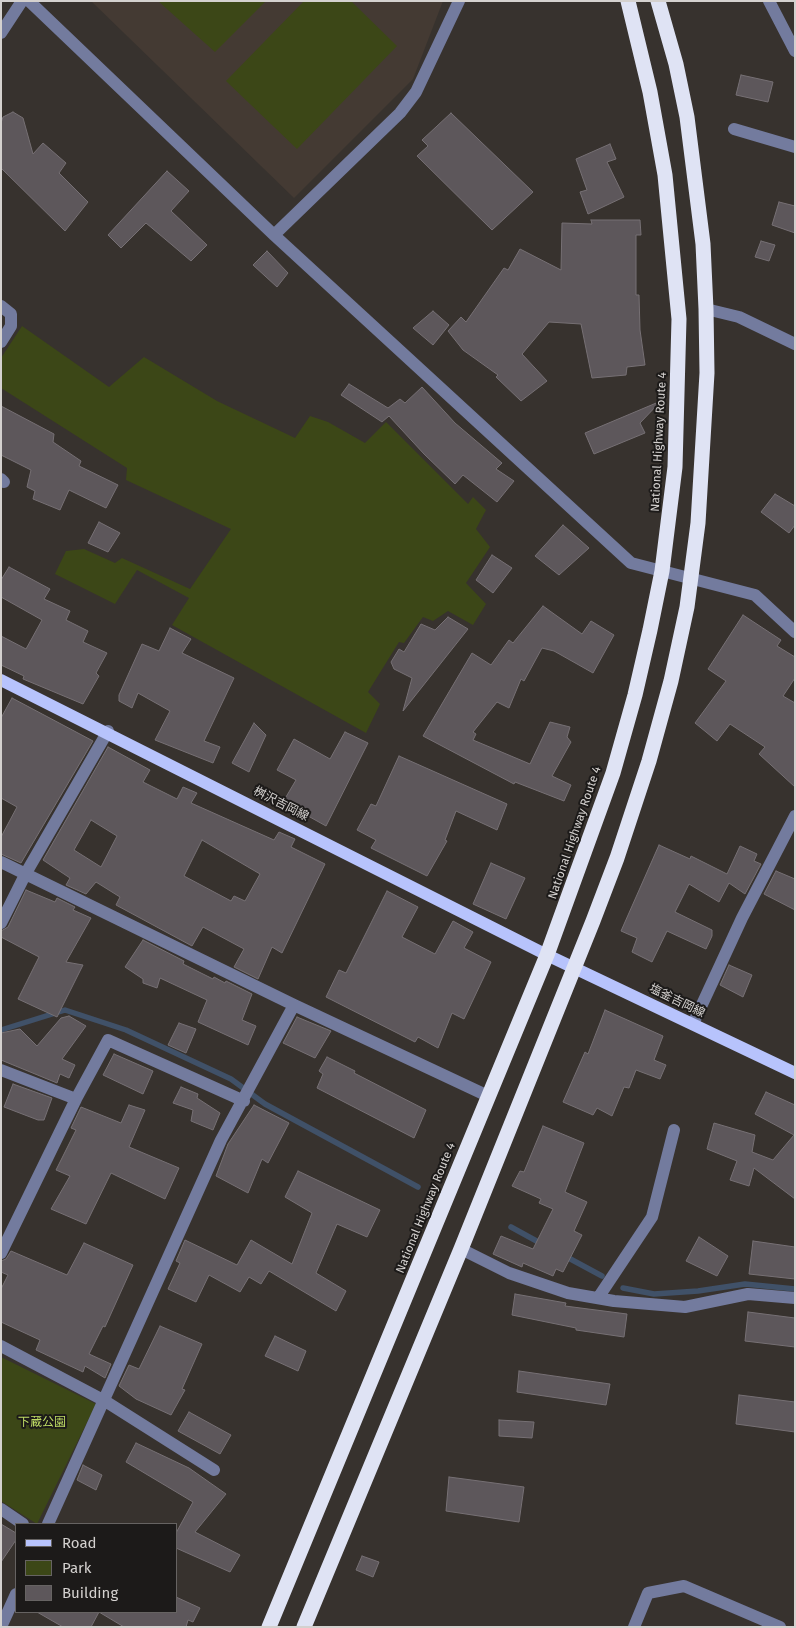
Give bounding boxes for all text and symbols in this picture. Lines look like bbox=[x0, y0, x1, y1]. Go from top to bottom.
street label: National Highway Route 4 bbox=[648, 372, 670, 512]
street label: National Highway Route 4 bbox=[545, 765, 605, 901]
street label: 桝沢吉岡線 bbox=[251, 784, 311, 824]
street label: 塩釜吉岡線 bbox=[647, 981, 707, 1021]
street label: National Highway Route 4 bbox=[393, 1141, 459, 1275]
park label: 下蔵公園 bbox=[18, 1416, 66, 1430]
legend bbox=[15, 1523, 178, 1613]
text: Road bbox=[62, 1534, 97, 1552]
text: Park bbox=[62, 1559, 92, 1577]
text: Building bbox=[62, 1584, 118, 1602]

